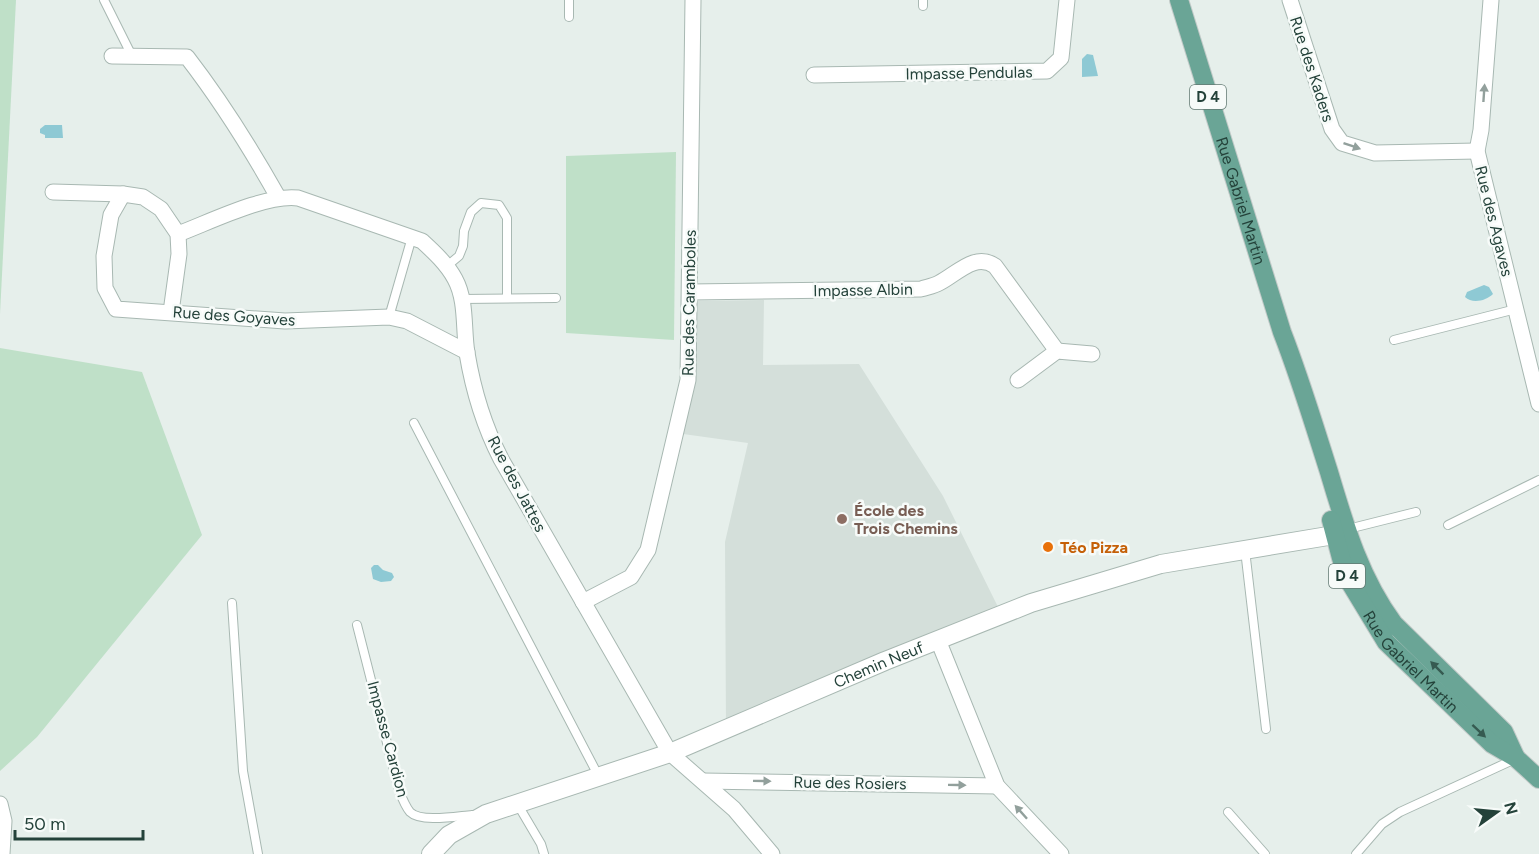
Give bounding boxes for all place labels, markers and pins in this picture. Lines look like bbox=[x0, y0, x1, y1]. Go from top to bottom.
place label: École des Trois Chemins bbox=[854, 501, 958, 538]
marker: École des Trois Chemins bbox=[835, 512, 849, 526]
place label: Téo Pizza bbox=[1060, 538, 1128, 557]
marker: Téo Pizza bbox=[1041, 540, 1055, 554]

